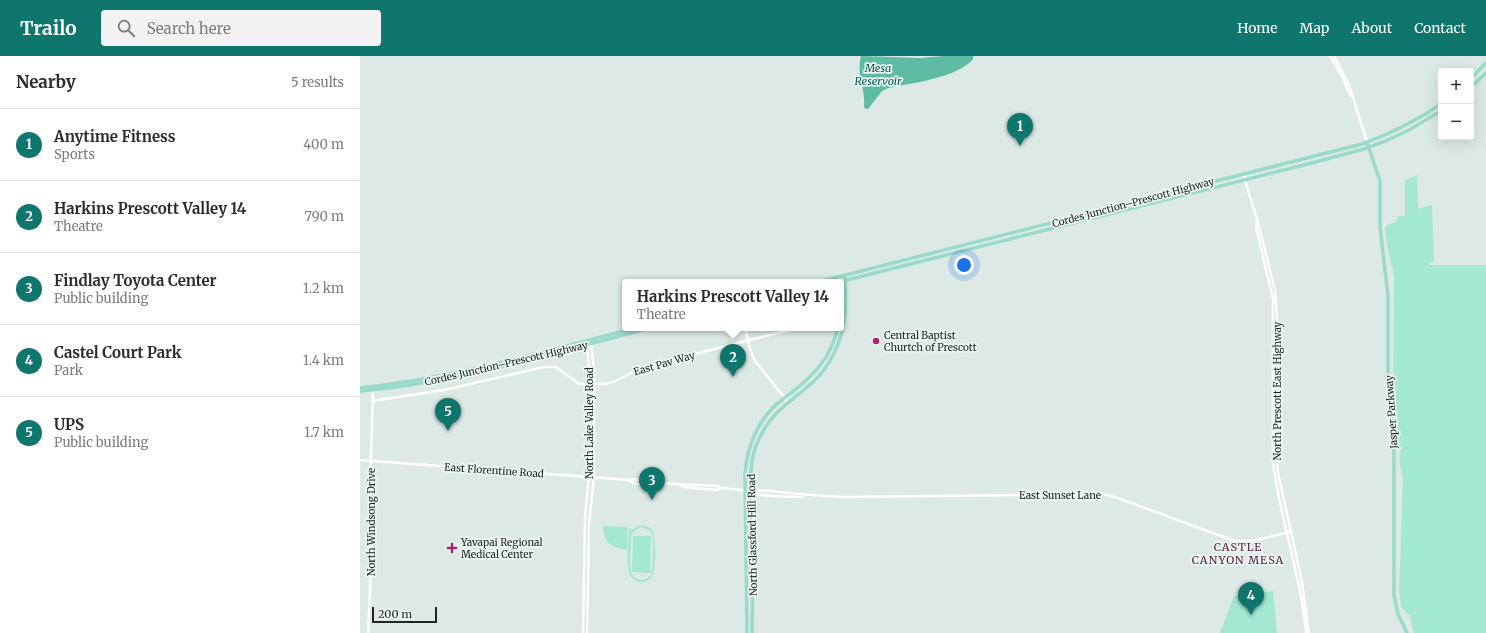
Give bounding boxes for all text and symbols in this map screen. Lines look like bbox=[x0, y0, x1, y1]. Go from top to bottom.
search box bbox=[101, 10, 381, 46]
text: Trailo bbox=[20, 16, 77, 40]
icon: search bbox=[115, 17, 137, 39]
text: Search here bbox=[147, 19, 231, 38]
text: Home bbox=[1237, 19, 1278, 37]
text: Map bbox=[1300, 19, 1329, 37]
text: About bbox=[1351, 19, 1392, 37]
text: Contact bbox=[1414, 19, 1466, 37]
water label: Mesa Reservoir bbox=[854, 61, 902, 88]
map controls bbox=[1438, 68, 1474, 140]
button: + bbox=[1438, 68, 1474, 104]
text: Nearby bbox=[16, 71, 76, 93]
text: 5 results bbox=[291, 74, 344, 91]
button: − bbox=[1438, 104, 1474, 140]
pin: 1 bbox=[1007, 113, 1033, 146]
text: Anytime Fitness bbox=[54, 127, 176, 146]
text: 1 bbox=[26, 136, 32, 153]
text: 400 m bbox=[303, 136, 344, 153]
text: Sports bbox=[54, 146, 95, 163]
street label: Cordes Junction–Prescott Highway bbox=[1051, 175, 1216, 230]
text: Harkins Prescott Valley 14 bbox=[54, 199, 246, 218]
text: 2 bbox=[25, 208, 33, 225]
text: 790 m bbox=[305, 208, 344, 225]
text: Theatre bbox=[54, 218, 103, 235]
your location bbox=[954, 255, 974, 275]
text: Findlay Toyota Center bbox=[54, 271, 217, 290]
popup bbox=[622, 279, 844, 331]
text: 3 bbox=[25, 280, 33, 297]
text: 1.2 km bbox=[303, 280, 344, 297]
text: Harkins Prescott Valley 14 bbox=[637, 287, 829, 306]
text: Public building bbox=[54, 290, 148, 307]
text: Theatre bbox=[637, 306, 686, 323]
street label: North Prescott East Highway bbox=[1271, 321, 1284, 460]
place label: Central Baptist Churtch of Prescott bbox=[884, 329, 977, 354]
marker: Central Baptist Churtch of Prescott bbox=[871, 336, 881, 346]
street label: Cordes Junction–Prescott Highway bbox=[423, 338, 589, 389]
text: Castel Court Park bbox=[54, 343, 181, 362]
pin: 2 bbox=[720, 344, 746, 377]
street label: East Pav Way bbox=[632, 348, 697, 378]
text: 4 bbox=[25, 352, 33, 369]
text: 1.4 km bbox=[303, 352, 344, 369]
text: Park bbox=[54, 362, 83, 379]
street label: North Lake Valley Road bbox=[583, 367, 596, 479]
street label: Jasper Parkway bbox=[1382, 375, 1401, 450]
pin: 5 bbox=[435, 398, 461, 431]
text: UPS bbox=[54, 415, 84, 434]
text: 5 bbox=[25, 424, 33, 441]
text: 1.7 km bbox=[304, 424, 344, 441]
text: Public building bbox=[54, 434, 148, 451]
street label: East Florentine Road bbox=[444, 461, 544, 480]
pin: 3 bbox=[639, 467, 665, 500]
street label: North Windsong Drive bbox=[365, 468, 378, 576]
street label: North Glassford Hill Road bbox=[745, 474, 760, 596]
street label: East Sunset Lane bbox=[1019, 489, 1101, 502]
place label: Yavapai Regional Medical Center bbox=[460, 536, 543, 561]
district label: CASTLE CANYON MESA bbox=[1192, 540, 1284, 567]
marker: Yavapai Regional Medical Center bbox=[446, 542, 458, 554]
pin: 4 bbox=[1238, 582, 1264, 615]
scale bar bbox=[372, 605, 437, 624]
text: 200 m bbox=[378, 607, 412, 621]

